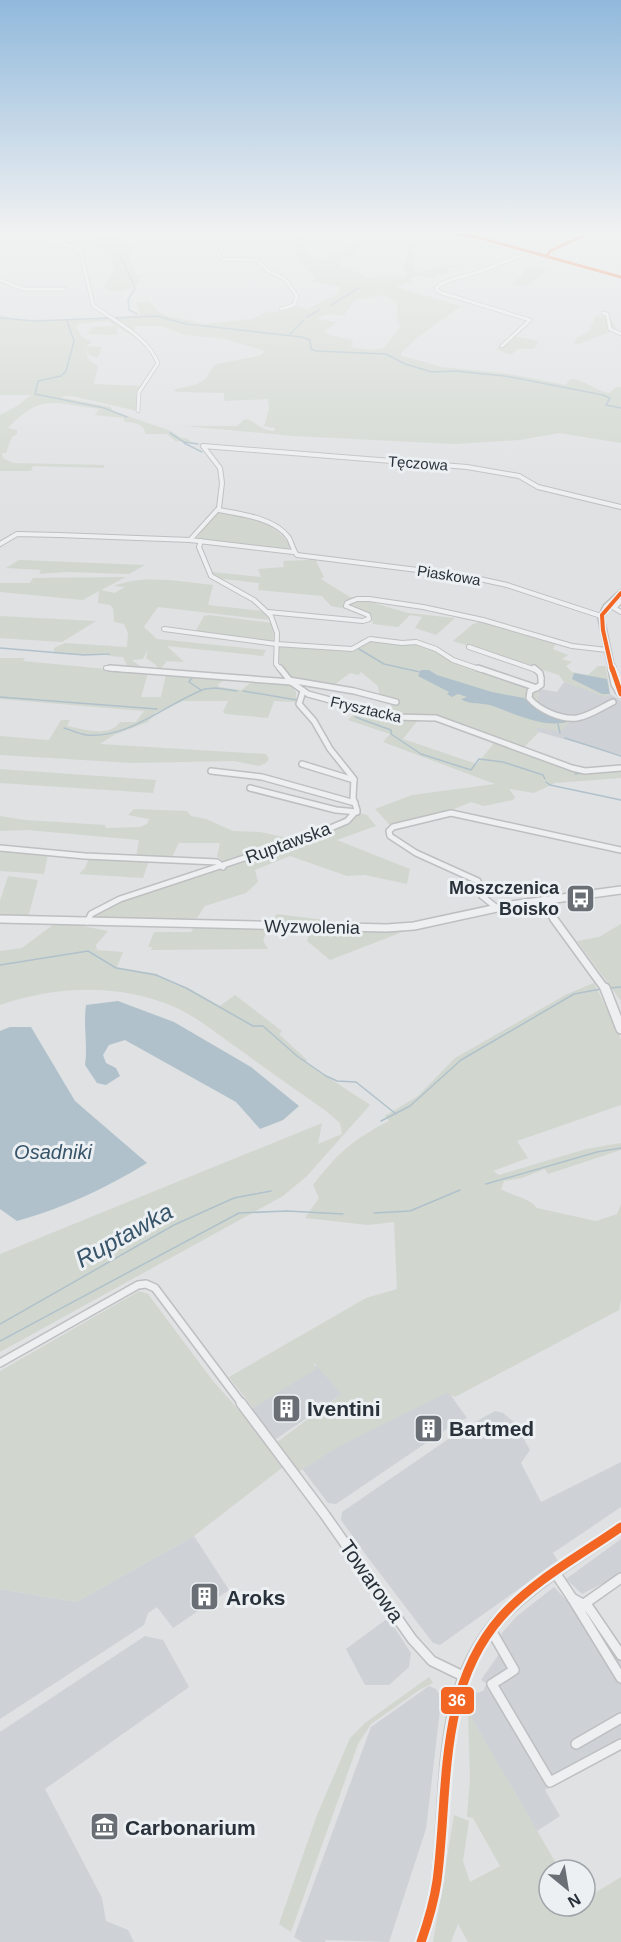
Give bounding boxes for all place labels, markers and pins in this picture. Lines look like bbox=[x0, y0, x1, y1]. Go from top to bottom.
place label: Moszczenica Boisko bbox=[449, 878, 560, 919]
bus stop icon: Moszczenica Boisko bbox=[564, 882, 596, 914]
building icon: Iventini bbox=[270, 1392, 302, 1424]
place label: Iventini bbox=[307, 1397, 381, 1420]
building icon: Bartmed bbox=[412, 1412, 444, 1444]
place label: Bartmed bbox=[449, 1417, 534, 1440]
building icon: Aroks bbox=[189, 1581, 221, 1613]
place label: Aroks bbox=[226, 1586, 286, 1609]
museum icon: Carbonarium bbox=[88, 1811, 120, 1843]
place label: Carbonarium bbox=[125, 1816, 256, 1839]

